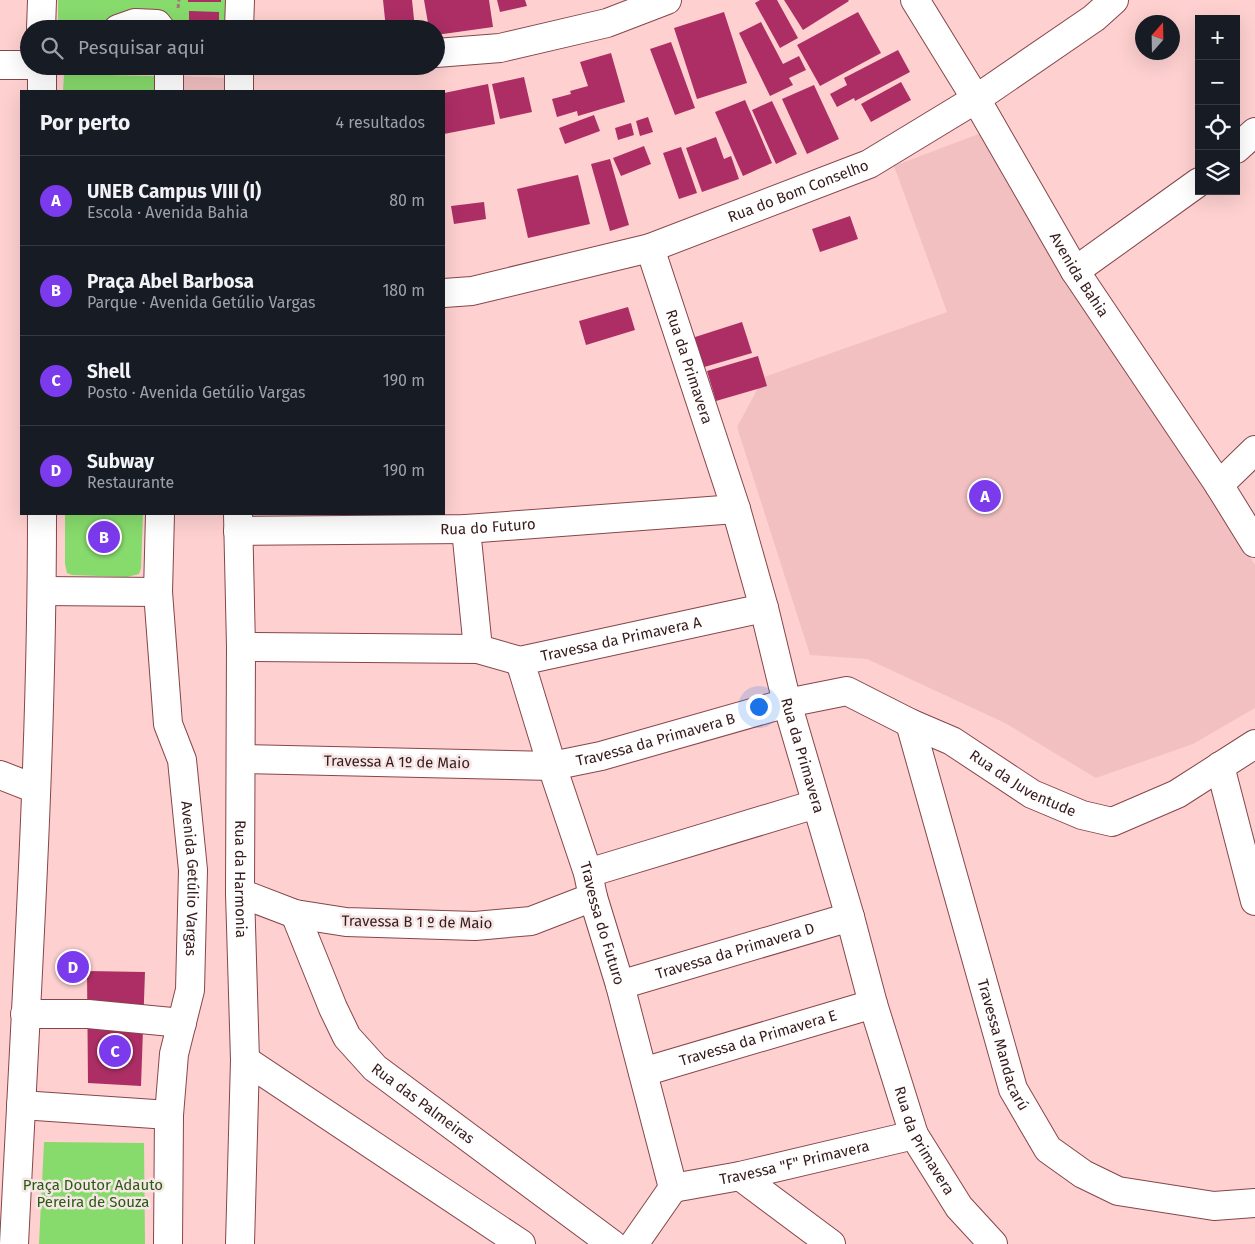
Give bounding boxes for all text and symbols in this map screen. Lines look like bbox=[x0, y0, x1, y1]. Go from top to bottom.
north arrow bbox=[1135, 15, 1180, 60]
map controls bbox=[1195, 15, 1240, 195]
button: + bbox=[1195, 15, 1240, 60]
search box bbox=[20, 20, 445, 75]
icon: search bbox=[38, 34, 66, 62]
text: Pesquisar aqui bbox=[78, 36, 205, 59]
button: − bbox=[1195, 60, 1240, 105]
button: locate bbox=[1195, 105, 1240, 150]
text: Por perto bbox=[40, 110, 130, 136]
text: 4 resultados bbox=[336, 113, 425, 132]
button: layers bbox=[1195, 150, 1240, 195]
street label: Rua do Bom Conselho bbox=[725, 156, 871, 226]
text: UNEB Campus VIII (I) bbox=[87, 180, 261, 203]
text: A bbox=[51, 191, 61, 210]
text: 80 m bbox=[389, 191, 425, 210]
text: Escola · Avenida Bahia bbox=[87, 203, 248, 222]
street label: Avenida Bahia bbox=[1046, 229, 1112, 321]
text: Praça Abel Barbosa bbox=[87, 270, 254, 293]
text: B bbox=[51, 281, 61, 300]
text: 180 m bbox=[382, 281, 425, 300]
text: Parque · Avenida Getúlio Vargas bbox=[87, 293, 315, 312]
street label: Rua da Primavera bbox=[662, 307, 716, 426]
text: Shell bbox=[87, 360, 131, 383]
text: C bbox=[51, 371, 61, 390]
text: 190 m bbox=[383, 371, 425, 390]
text: Posto · Avenida Getúlio Vargas bbox=[87, 383, 306, 402]
text: Subway bbox=[87, 450, 154, 473]
text: D bbox=[51, 461, 61, 480]
text: 190 m bbox=[383, 461, 425, 480]
text: Restaurante bbox=[87, 473, 174, 492]
pin: A bbox=[969, 477, 1001, 515]
street label: Rua do Futuro bbox=[440, 515, 536, 538]
pin: B bbox=[88, 518, 120, 556]
street label: Travessa da Primavera A bbox=[539, 613, 703, 665]
your location bbox=[746, 694, 772, 720]
street label: Rua da Primavera bbox=[777, 696, 828, 815]
street label: Travessa da Primavera B bbox=[574, 709, 737, 770]
street label: Rua da Juventude bbox=[966, 746, 1079, 821]
street label: Travessa A 1º de Maio bbox=[324, 752, 470, 772]
street label: Avenida Getúlio Vargas bbox=[177, 800, 202, 956]
street label: Rua da Harmonia bbox=[231, 820, 250, 938]
street label: Travessa do Futuro bbox=[576, 859, 628, 987]
street label: Travessa B 1 º de Maio bbox=[341, 912, 493, 932]
street label: Travessa da Primavera D bbox=[653, 919, 817, 983]
pin: D bbox=[57, 948, 89, 986]
street label: Travessa Mandacarú bbox=[973, 977, 1033, 1114]
street label: Travessa da Primavera E bbox=[677, 1006, 839, 1070]
pin: C bbox=[99, 1032, 131, 1070]
street label: Rua das Palmeiras bbox=[368, 1059, 478, 1148]
street label: Rua da Primavera bbox=[890, 1084, 958, 1198]
street label: Travessa "F" Primavera bbox=[718, 1137, 871, 1189]
park label: Praça Doutor Adauto Pereira de Souza bbox=[23, 1176, 163, 1211]

